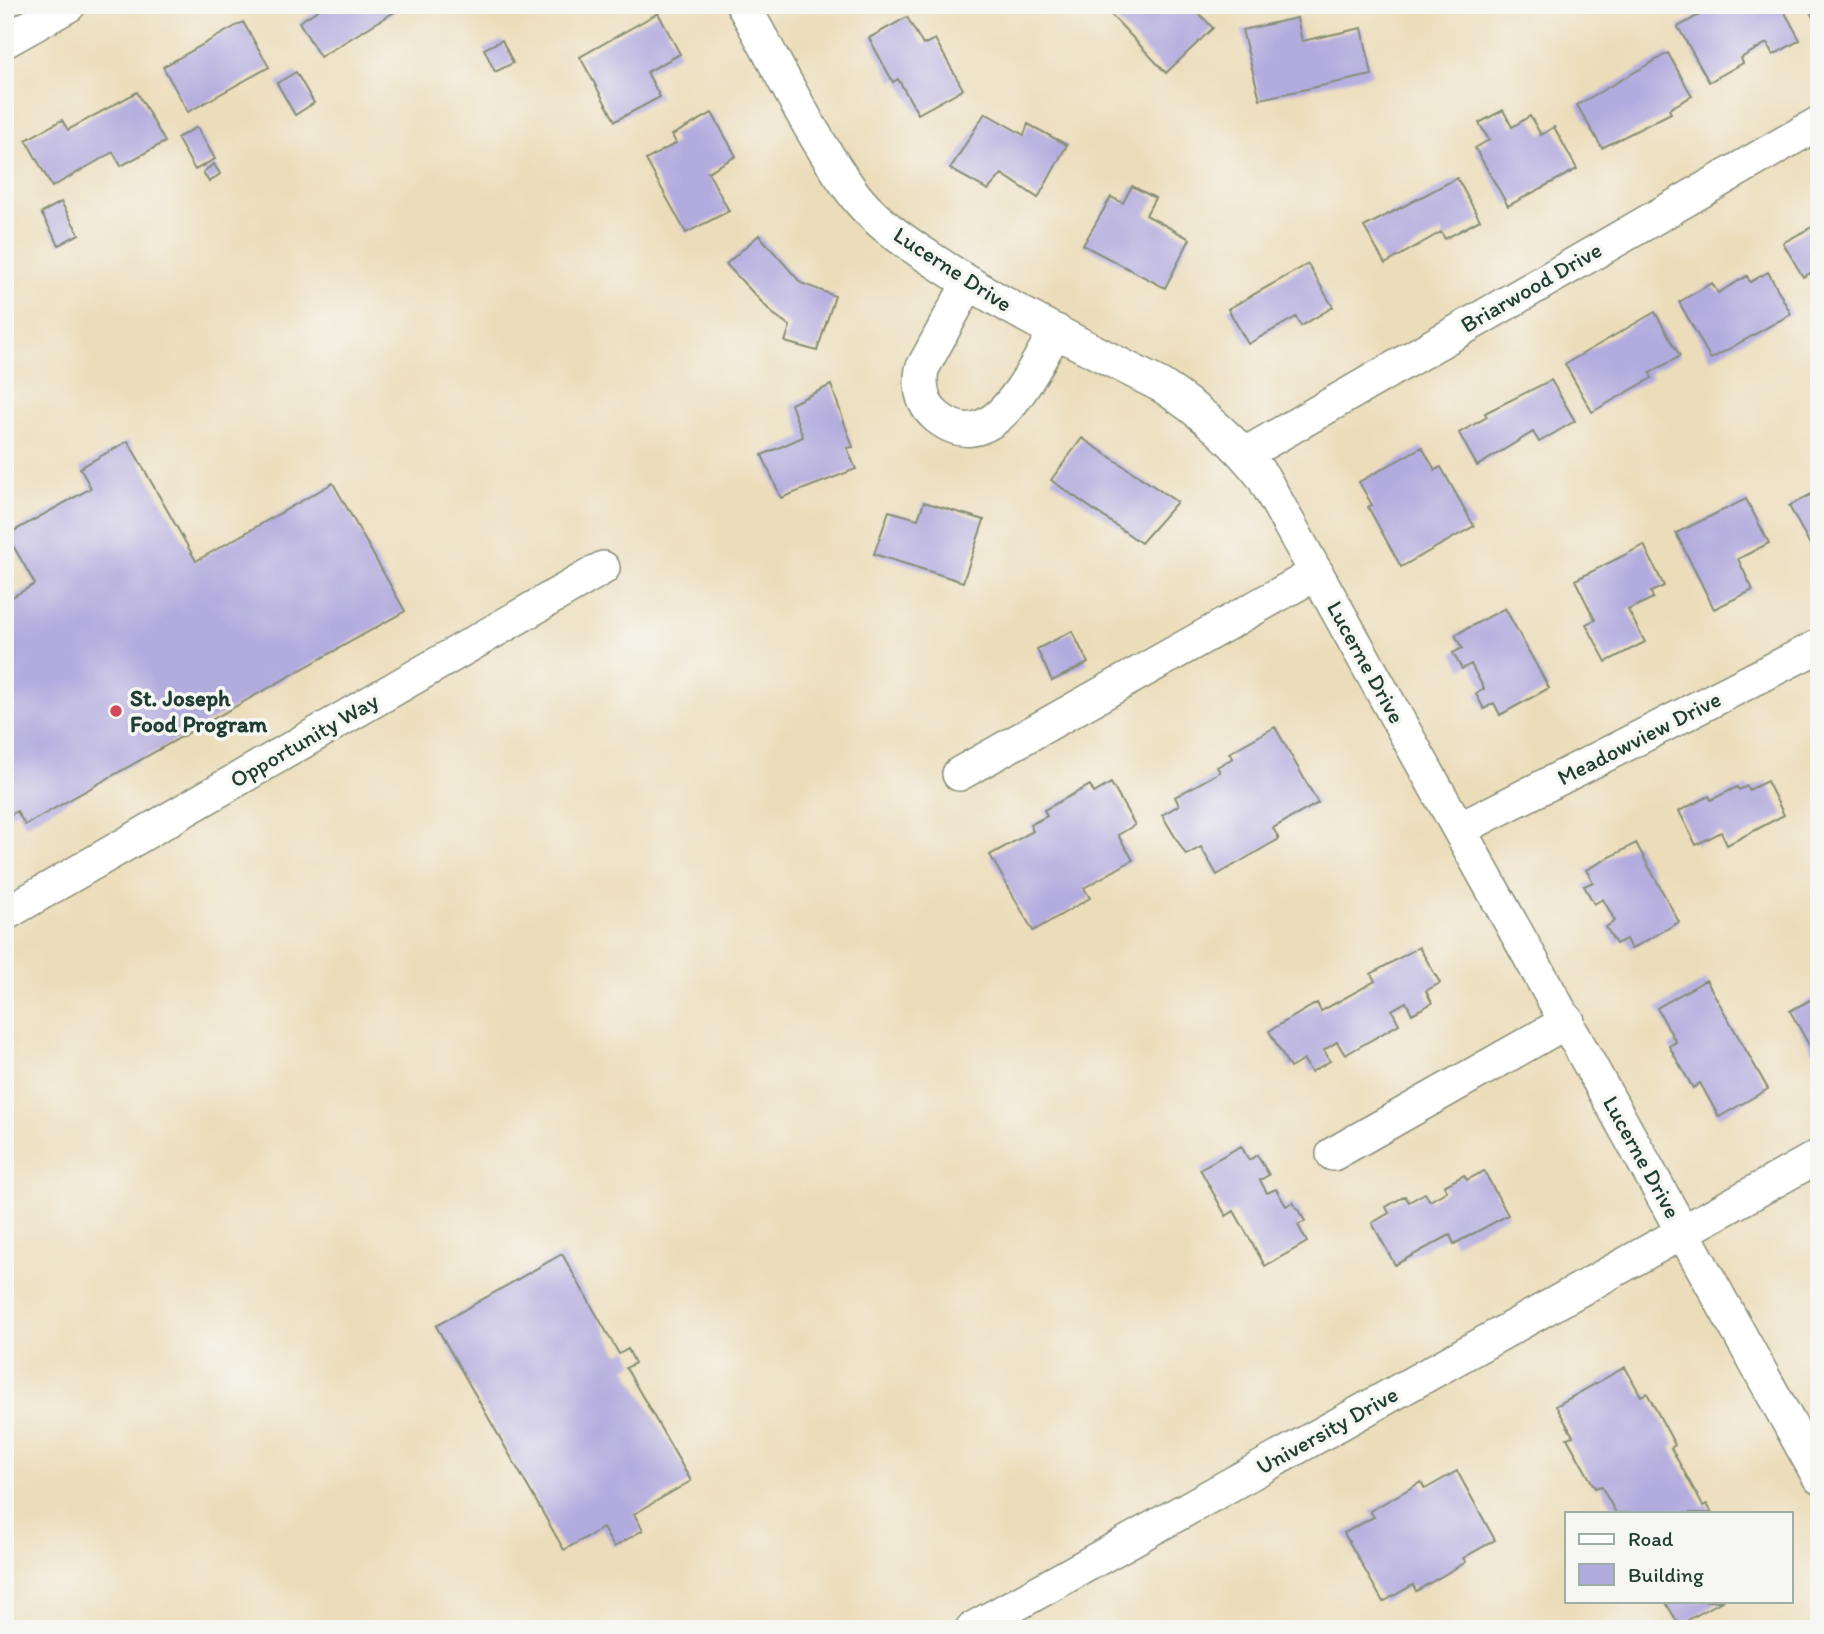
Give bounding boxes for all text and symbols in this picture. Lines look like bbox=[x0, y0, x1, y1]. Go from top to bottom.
street label: Lucerne Drive bbox=[888, 220, 1018, 318]
street label: Briarwood Drive bbox=[1455, 235, 1607, 339]
street label: Lucerne Drive bbox=[1321, 596, 1411, 728]
place label: St. Joseph Food Program bbox=[130, 684, 268, 738]
street label: Meadowview Drive bbox=[1552, 685, 1726, 791]
street label: Opportunity Way bbox=[225, 686, 383, 794]
marker: St. Joseph Food Program bbox=[108, 703, 124, 719]
street label: Lucerne Drive bbox=[1597, 1091, 1687, 1223]
street label: University Drive bbox=[1251, 1380, 1403, 1480]
legend bbox=[1565, 1512, 1792, 1602]
text: Road bbox=[1628, 1526, 1674, 1551]
text: Building bbox=[1628, 1562, 1704, 1587]

